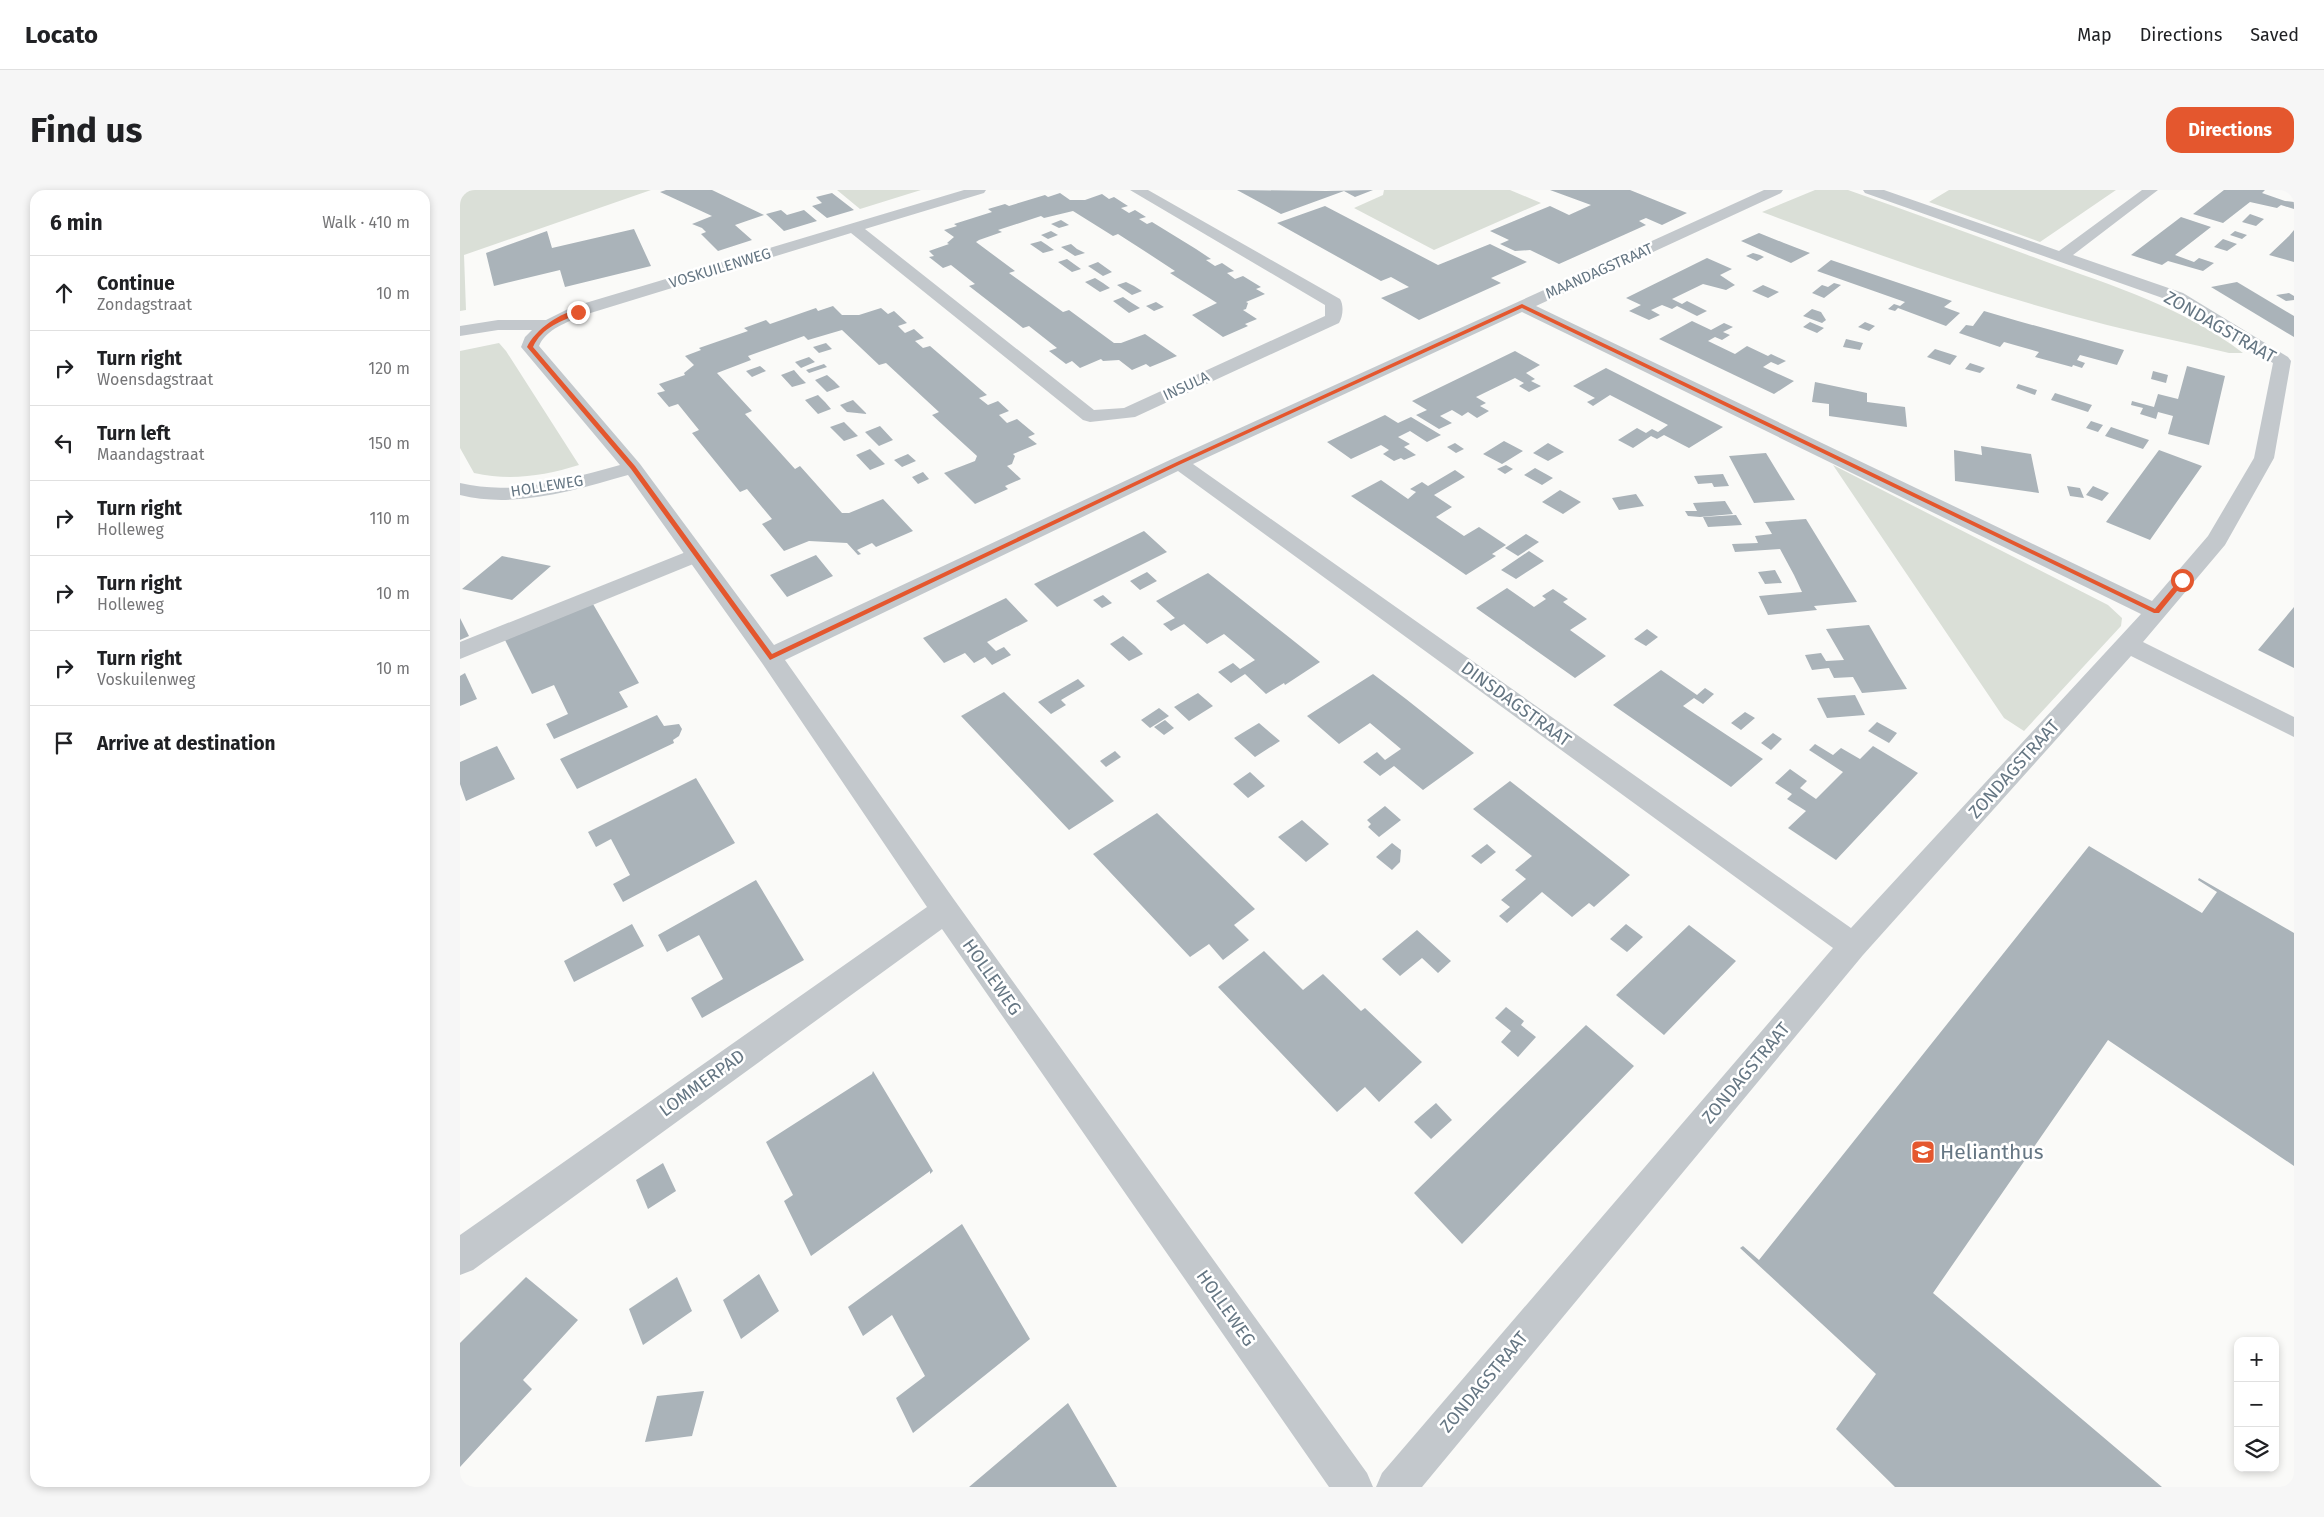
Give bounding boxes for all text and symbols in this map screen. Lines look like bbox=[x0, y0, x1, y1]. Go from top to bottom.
text: Locato bbox=[25, 21, 98, 49]
text: Map bbox=[2077, 24, 2112, 46]
text: Directions bbox=[2140, 24, 2222, 46]
text: Saved bbox=[2250, 24, 2299, 46]
button: Directions bbox=[2166, 107, 2294, 153]
text: Find us bbox=[30, 109, 142, 151]
text: 6 min bbox=[50, 210, 103, 236]
text: Walk · 410 m bbox=[322, 213, 410, 232]
street label: MAANDAGSTRAAT bbox=[1543, 239, 1656, 303]
street label: VOSKUILENWEG bbox=[667, 244, 773, 292]
text: Continue bbox=[97, 272, 175, 295]
icon: ahead bbox=[50, 279, 78, 307]
text: 10 m bbox=[376, 284, 410, 303]
street label: ZONDAGSTRAAT bbox=[2160, 286, 2280, 368]
text: Zondagstraat bbox=[97, 295, 192, 314]
route end bbox=[567, 301, 590, 324]
text: Turn right bbox=[97, 347, 182, 370]
icon: right bbox=[50, 354, 78, 382]
text: 120 m bbox=[368, 359, 410, 378]
street label: INSULA bbox=[1160, 367, 1212, 404]
text: Woensdagstraat bbox=[97, 370, 213, 389]
text: Turn left bbox=[97, 422, 171, 445]
icon: left bbox=[50, 429, 78, 457]
text: 150 m bbox=[368, 434, 410, 453]
text: Maandagstraat bbox=[97, 445, 204, 464]
street label: HOLLEWEG bbox=[509, 471, 585, 501]
text: Turn right bbox=[97, 497, 182, 520]
icon: right bbox=[50, 504, 78, 532]
text: 110 m bbox=[369, 509, 410, 528]
text: Holleweg bbox=[97, 520, 164, 539]
route start bbox=[2171, 569, 2194, 592]
text: Turn right bbox=[97, 572, 182, 595]
icon: right bbox=[50, 579, 78, 607]
text: 10 m bbox=[376, 584, 410, 603]
text: Holleweg bbox=[97, 595, 164, 614]
text: Turn right bbox=[97, 647, 182, 670]
icon: right bbox=[50, 654, 78, 682]
street label: DINSDAGSTRAAT bbox=[1457, 657, 1576, 752]
text: 10 m bbox=[376, 659, 410, 678]
text: Voskuilenweg bbox=[97, 670, 195, 689]
street label: ZONDAGSTRAAT bbox=[1964, 715, 2065, 823]
icon: arrive bbox=[50, 729, 78, 757]
text: Arrive at destination bbox=[97, 732, 276, 755]
street label: HOLLEWEG bbox=[958, 935, 1026, 1019]
street label: ZONDAGSTRAAT bbox=[1697, 1017, 1795, 1128]
street label: LOMMERPAD bbox=[655, 1045, 749, 1121]
school or university icon: Helianthus bbox=[1910, 1139, 1936, 1165]
place label: Helianthus bbox=[1940, 1139, 2044, 1165]
street label: HOLLEWEG bbox=[1192, 1266, 1260, 1350]
street label: ZONDAGSTRAAT bbox=[1435, 1326, 1533, 1437]
map controls bbox=[2234, 1337, 2279, 1472]
button: + bbox=[2234, 1337, 2279, 1382]
button: − bbox=[2234, 1382, 2279, 1427]
button: layers bbox=[2234, 1427, 2279, 1472]

